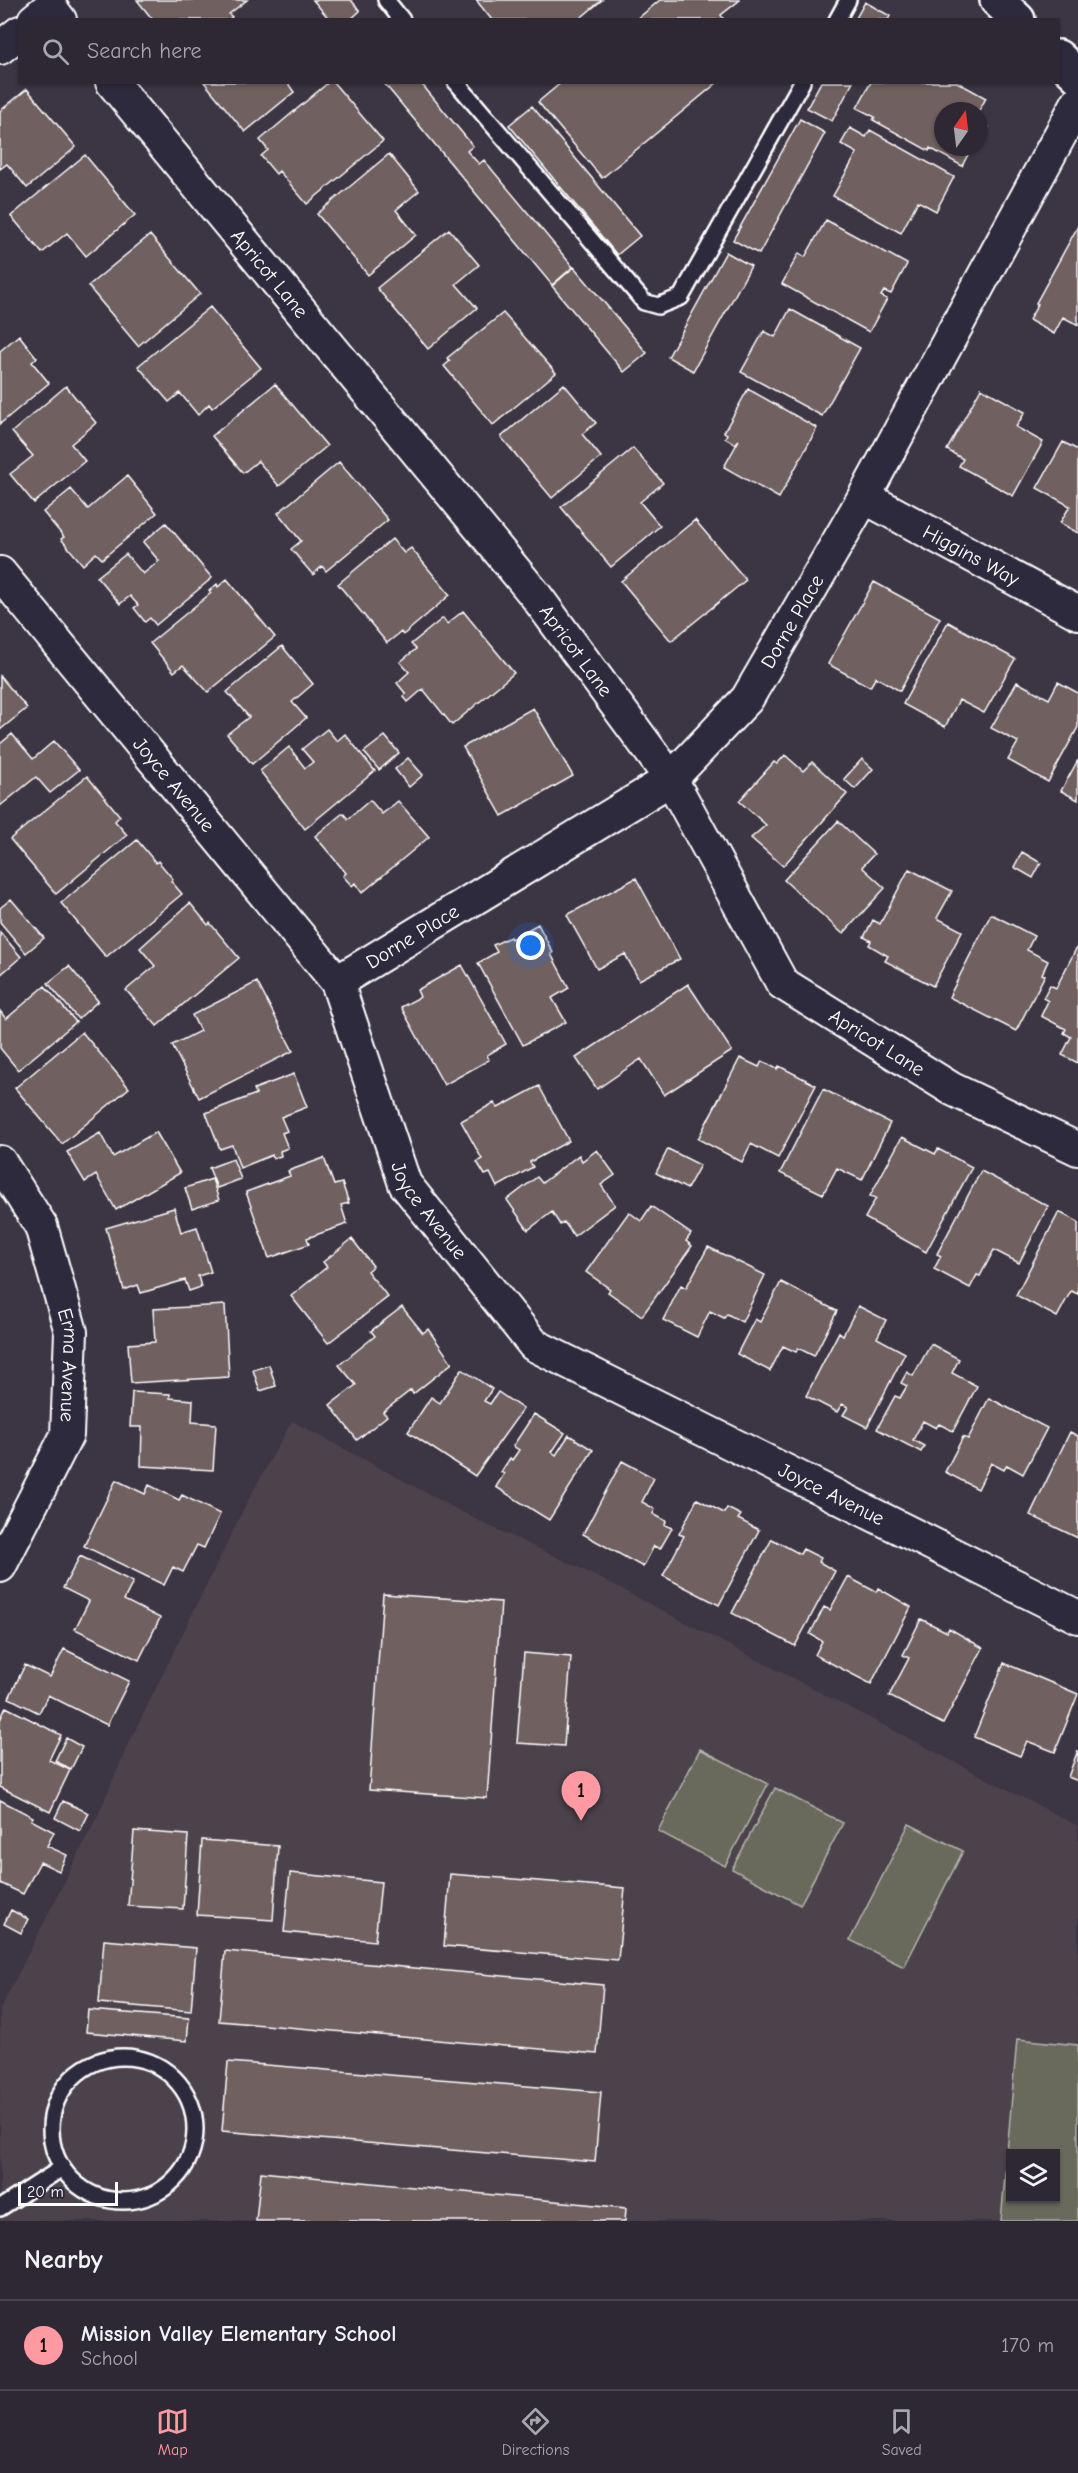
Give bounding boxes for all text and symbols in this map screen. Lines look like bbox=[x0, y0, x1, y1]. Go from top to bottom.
search box bbox=[18, 18, 1060, 84]
icon: search bbox=[39, 35, 72, 68]
text: Search here bbox=[87, 38, 202, 64]
north arrow bbox=[934, 102, 988, 156]
street label: Apricot Lane bbox=[226, 224, 313, 322]
street label: Higgins Way bbox=[919, 520, 1023, 591]
street label: Dorne Place bbox=[756, 570, 828, 672]
street label: Apricot Lane bbox=[535, 600, 618, 701]
street label: Joyce Avenue bbox=[129, 733, 220, 836]
street label: Dorne Place bbox=[362, 899, 463, 973]
your location bbox=[516, 931, 545, 960]
street label: Apricot Lane bbox=[825, 1004, 929, 1081]
street label: Joyce Avenue bbox=[387, 1159, 472, 1264]
street label: Erma Avenue bbox=[53, 1305, 83, 1422]
street label: Joyce Avenue bbox=[775, 1458, 888, 1530]
pin: 1 bbox=[562, 1772, 600, 1821]
map controls bbox=[1006, 2149, 1060, 2203]
button: layers bbox=[1006, 2149, 1060, 2203]
scale bar bbox=[18, 2179, 118, 2206]
text: 20 m bbox=[27, 2183, 64, 2201]
text: Nearby bbox=[24, 2245, 103, 2275]
text: Mission Valley Elementary School bbox=[81, 2321, 396, 2347]
text: 1 bbox=[40, 2334, 47, 2357]
text: 170 m bbox=[1001, 2334, 1054, 2357]
text: School bbox=[81, 2347, 138, 2370]
tab: Map bbox=[156, 2405, 189, 2459]
tab: Directions bbox=[502, 2405, 569, 2459]
tab: Saved bbox=[882, 2405, 922, 2459]

